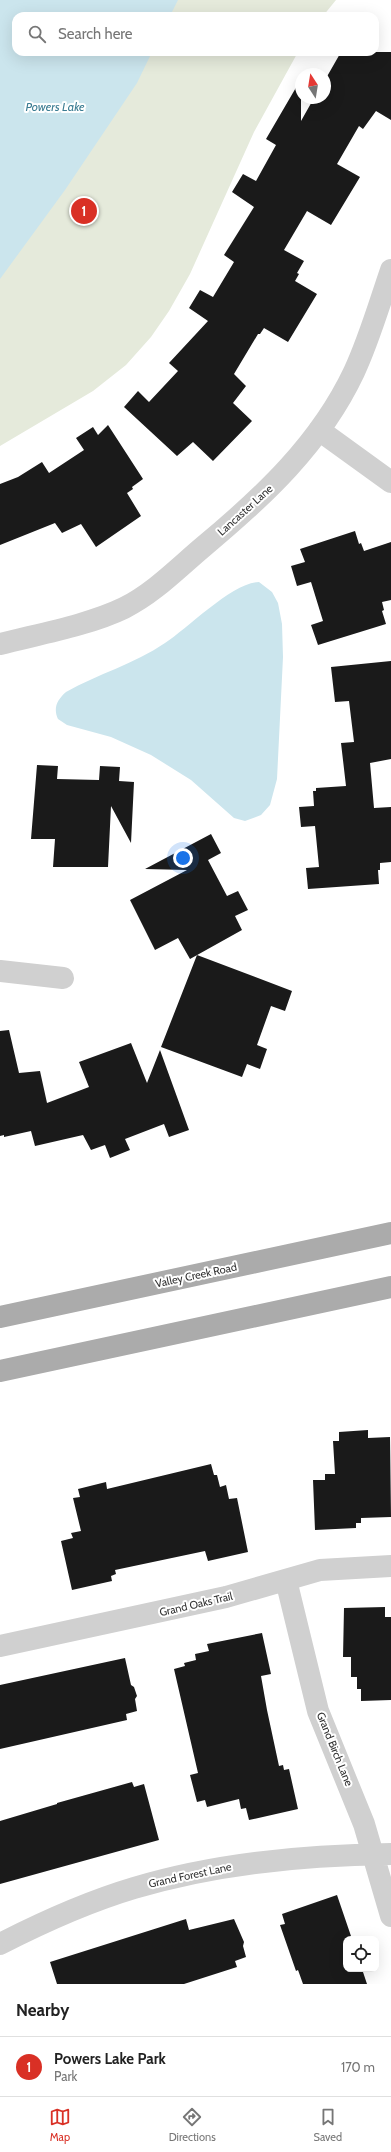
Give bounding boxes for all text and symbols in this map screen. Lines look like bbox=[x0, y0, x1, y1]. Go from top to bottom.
search box bbox=[12, 12, 379, 56]
icon: search bbox=[26, 23, 48, 45]
text: Search here bbox=[58, 25, 133, 43]
north arrow bbox=[295, 68, 331, 104]
water label: Powers Lake bbox=[25, 99, 85, 114]
pin: 1 bbox=[71, 196, 97, 226]
street label: Lancaster Lane bbox=[214, 481, 276, 538]
your location bbox=[173, 848, 193, 868]
street label: Valley Creek Road bbox=[154, 1260, 238, 1290]
street label: Grand Oaks Trail bbox=[158, 1589, 234, 1619]
street label: Grand Birch Lane bbox=[314, 1710, 356, 1789]
street label: Grand Forest Lane bbox=[147, 1859, 233, 1891]
map controls bbox=[343, 1936, 379, 1972]
button: locate bbox=[343, 1936, 379, 1972]
text: Nearby bbox=[16, 2000, 69, 2020]
text: Powers Lake Park bbox=[54, 2050, 166, 2068]
text: 1 bbox=[27, 2059, 31, 2075]
text: 170 m bbox=[341, 2059, 375, 2075]
text: Park bbox=[54, 2068, 77, 2084]
tab: Map bbox=[49, 2106, 71, 2144]
tab: Directions bbox=[169, 2106, 216, 2144]
tab: Saved bbox=[314, 2106, 342, 2144]

